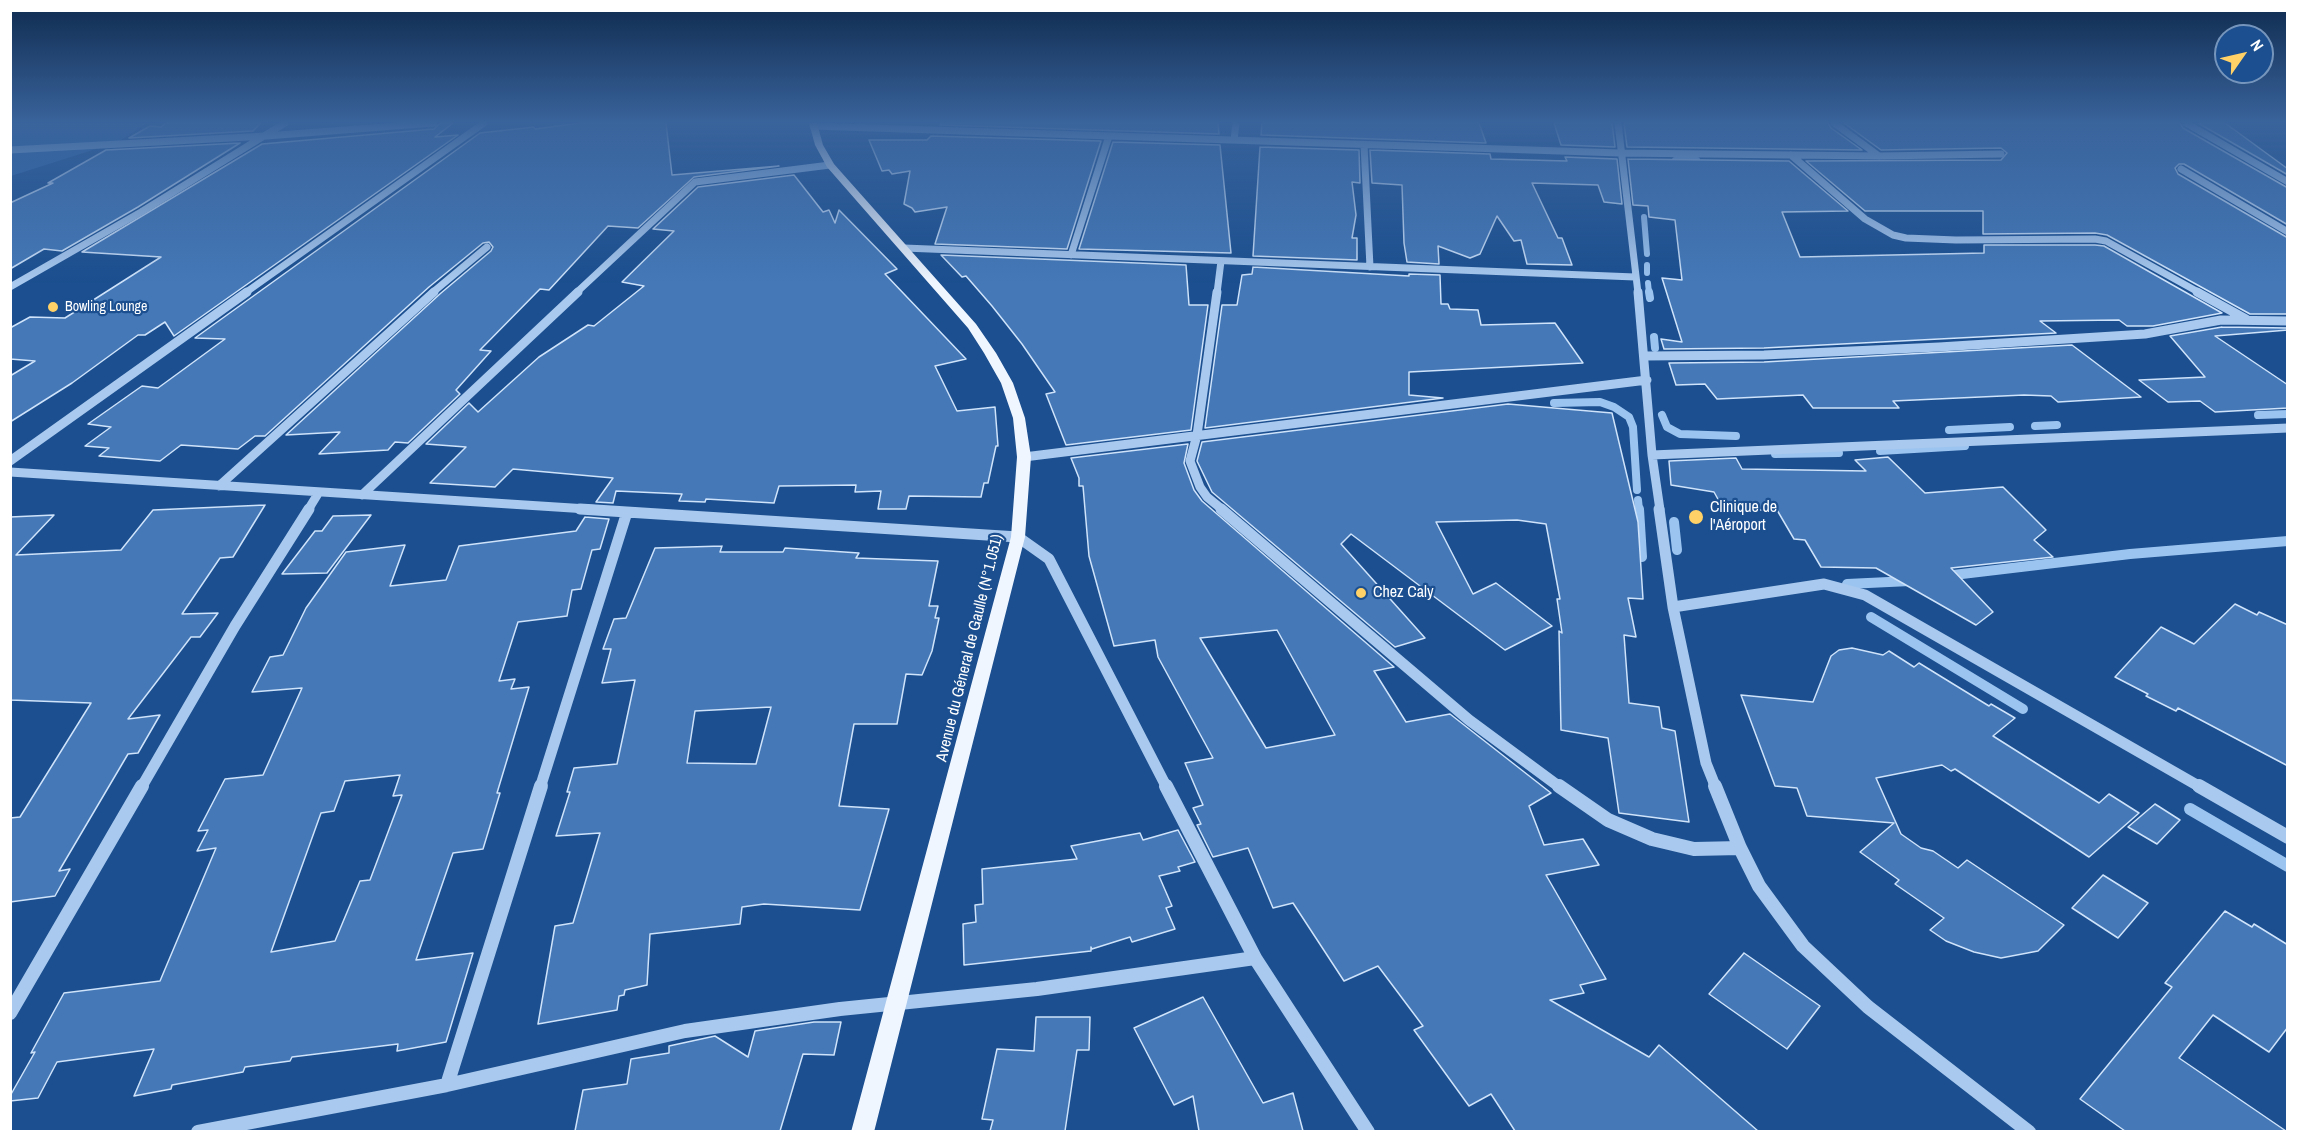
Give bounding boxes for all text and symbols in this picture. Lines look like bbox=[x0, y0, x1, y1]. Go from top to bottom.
north arrow bbox=[2214, 24, 2274, 84]
text: N bbox=[2245, 35, 2269, 55]
place label: Bowling Lounge bbox=[65, 299, 147, 315]
marker: Bowling Lounge bbox=[46, 300, 60, 314]
place label: Clinique de l'Aéroport bbox=[1710, 498, 1777, 536]
marker: Clinique de l'Aéroport bbox=[1687, 508, 1705, 526]
street label: Avenue du Géneral de Gaulle (N°1.051) bbox=[932, 532, 1008, 764]
place label: Chez Caly bbox=[1373, 583, 1434, 603]
marker: Chez Caly bbox=[1354, 586, 1368, 600]

